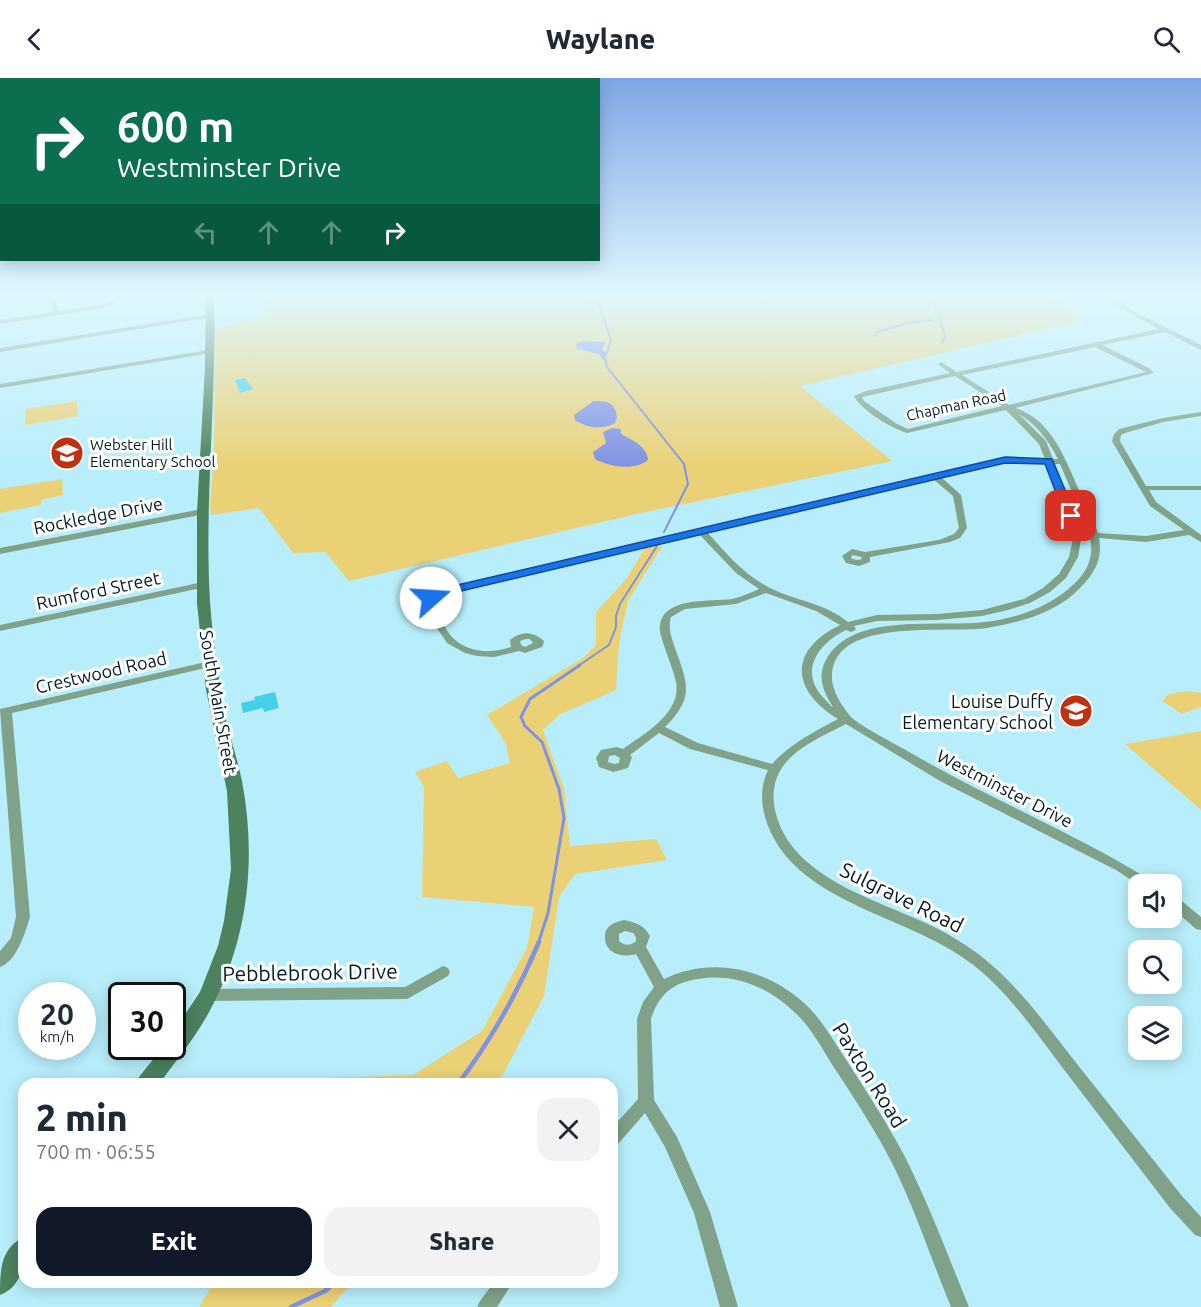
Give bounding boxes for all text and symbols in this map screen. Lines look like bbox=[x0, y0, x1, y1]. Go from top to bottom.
icon: back bbox=[18, 23, 51, 56]
icon: search bbox=[1150, 23, 1183, 56]
text: Waylane bbox=[546, 24, 655, 54]
icon: right bbox=[18, 102, 96, 180]
text: 600 m bbox=[117, 103, 234, 150]
text: Westminster Drive bbox=[117, 152, 342, 182]
icon: left bbox=[189, 216, 222, 249]
icon: ahead bbox=[252, 216, 285, 249]
icon: ahead bbox=[315, 216, 348, 249]
icon: right bbox=[378, 216, 411, 249]
street label: Chapman Road bbox=[905, 386, 1007, 424]
school or university icon: Webster Hill Elementary School bbox=[49, 435, 85, 471]
place label: Webster Hill Elementary School bbox=[90, 436, 216, 470]
pin bbox=[1045, 490, 1096, 541]
street label: Rockledge Drive bbox=[32, 493, 164, 537]
icon: arrive bbox=[1054, 499, 1087, 532]
position arrow bbox=[399, 566, 463, 630]
street label: Rumford Street bbox=[34, 567, 162, 613]
street label: South Main Street bbox=[197, 629, 241, 775]
street label: Crestwood Road bbox=[34, 647, 168, 697]
place label: Louise Duffy Elementary School bbox=[902, 691, 1053, 732]
school or university icon: Louise Duffy Elementary School bbox=[1058, 693, 1094, 729]
street label: Westminster Drive bbox=[934, 745, 1076, 831]
street label: Sulgrave Road bbox=[836, 857, 968, 937]
map controls bbox=[1128, 874, 1182, 1060]
button: sound bbox=[1128, 874, 1182, 928]
button: search bbox=[1128, 940, 1182, 994]
street label: Pebblebrook Drive bbox=[222, 958, 398, 986]
speed limit sign: 30 bbox=[108, 982, 186, 1060]
text: 20 bbox=[40, 997, 74, 1031]
button: layers bbox=[1128, 1006, 1182, 1060]
street label: Paxton Road bbox=[828, 1018, 912, 1132]
text: km/h bbox=[40, 1028, 74, 1045]
text: 2 min bbox=[36, 1097, 128, 1138]
button: close bbox=[537, 1098, 600, 1161]
text: 700 m · 06:55 bbox=[36, 1140, 156, 1163]
button: Exit bbox=[36, 1207, 312, 1276]
button: Share bbox=[324, 1207, 600, 1276]

